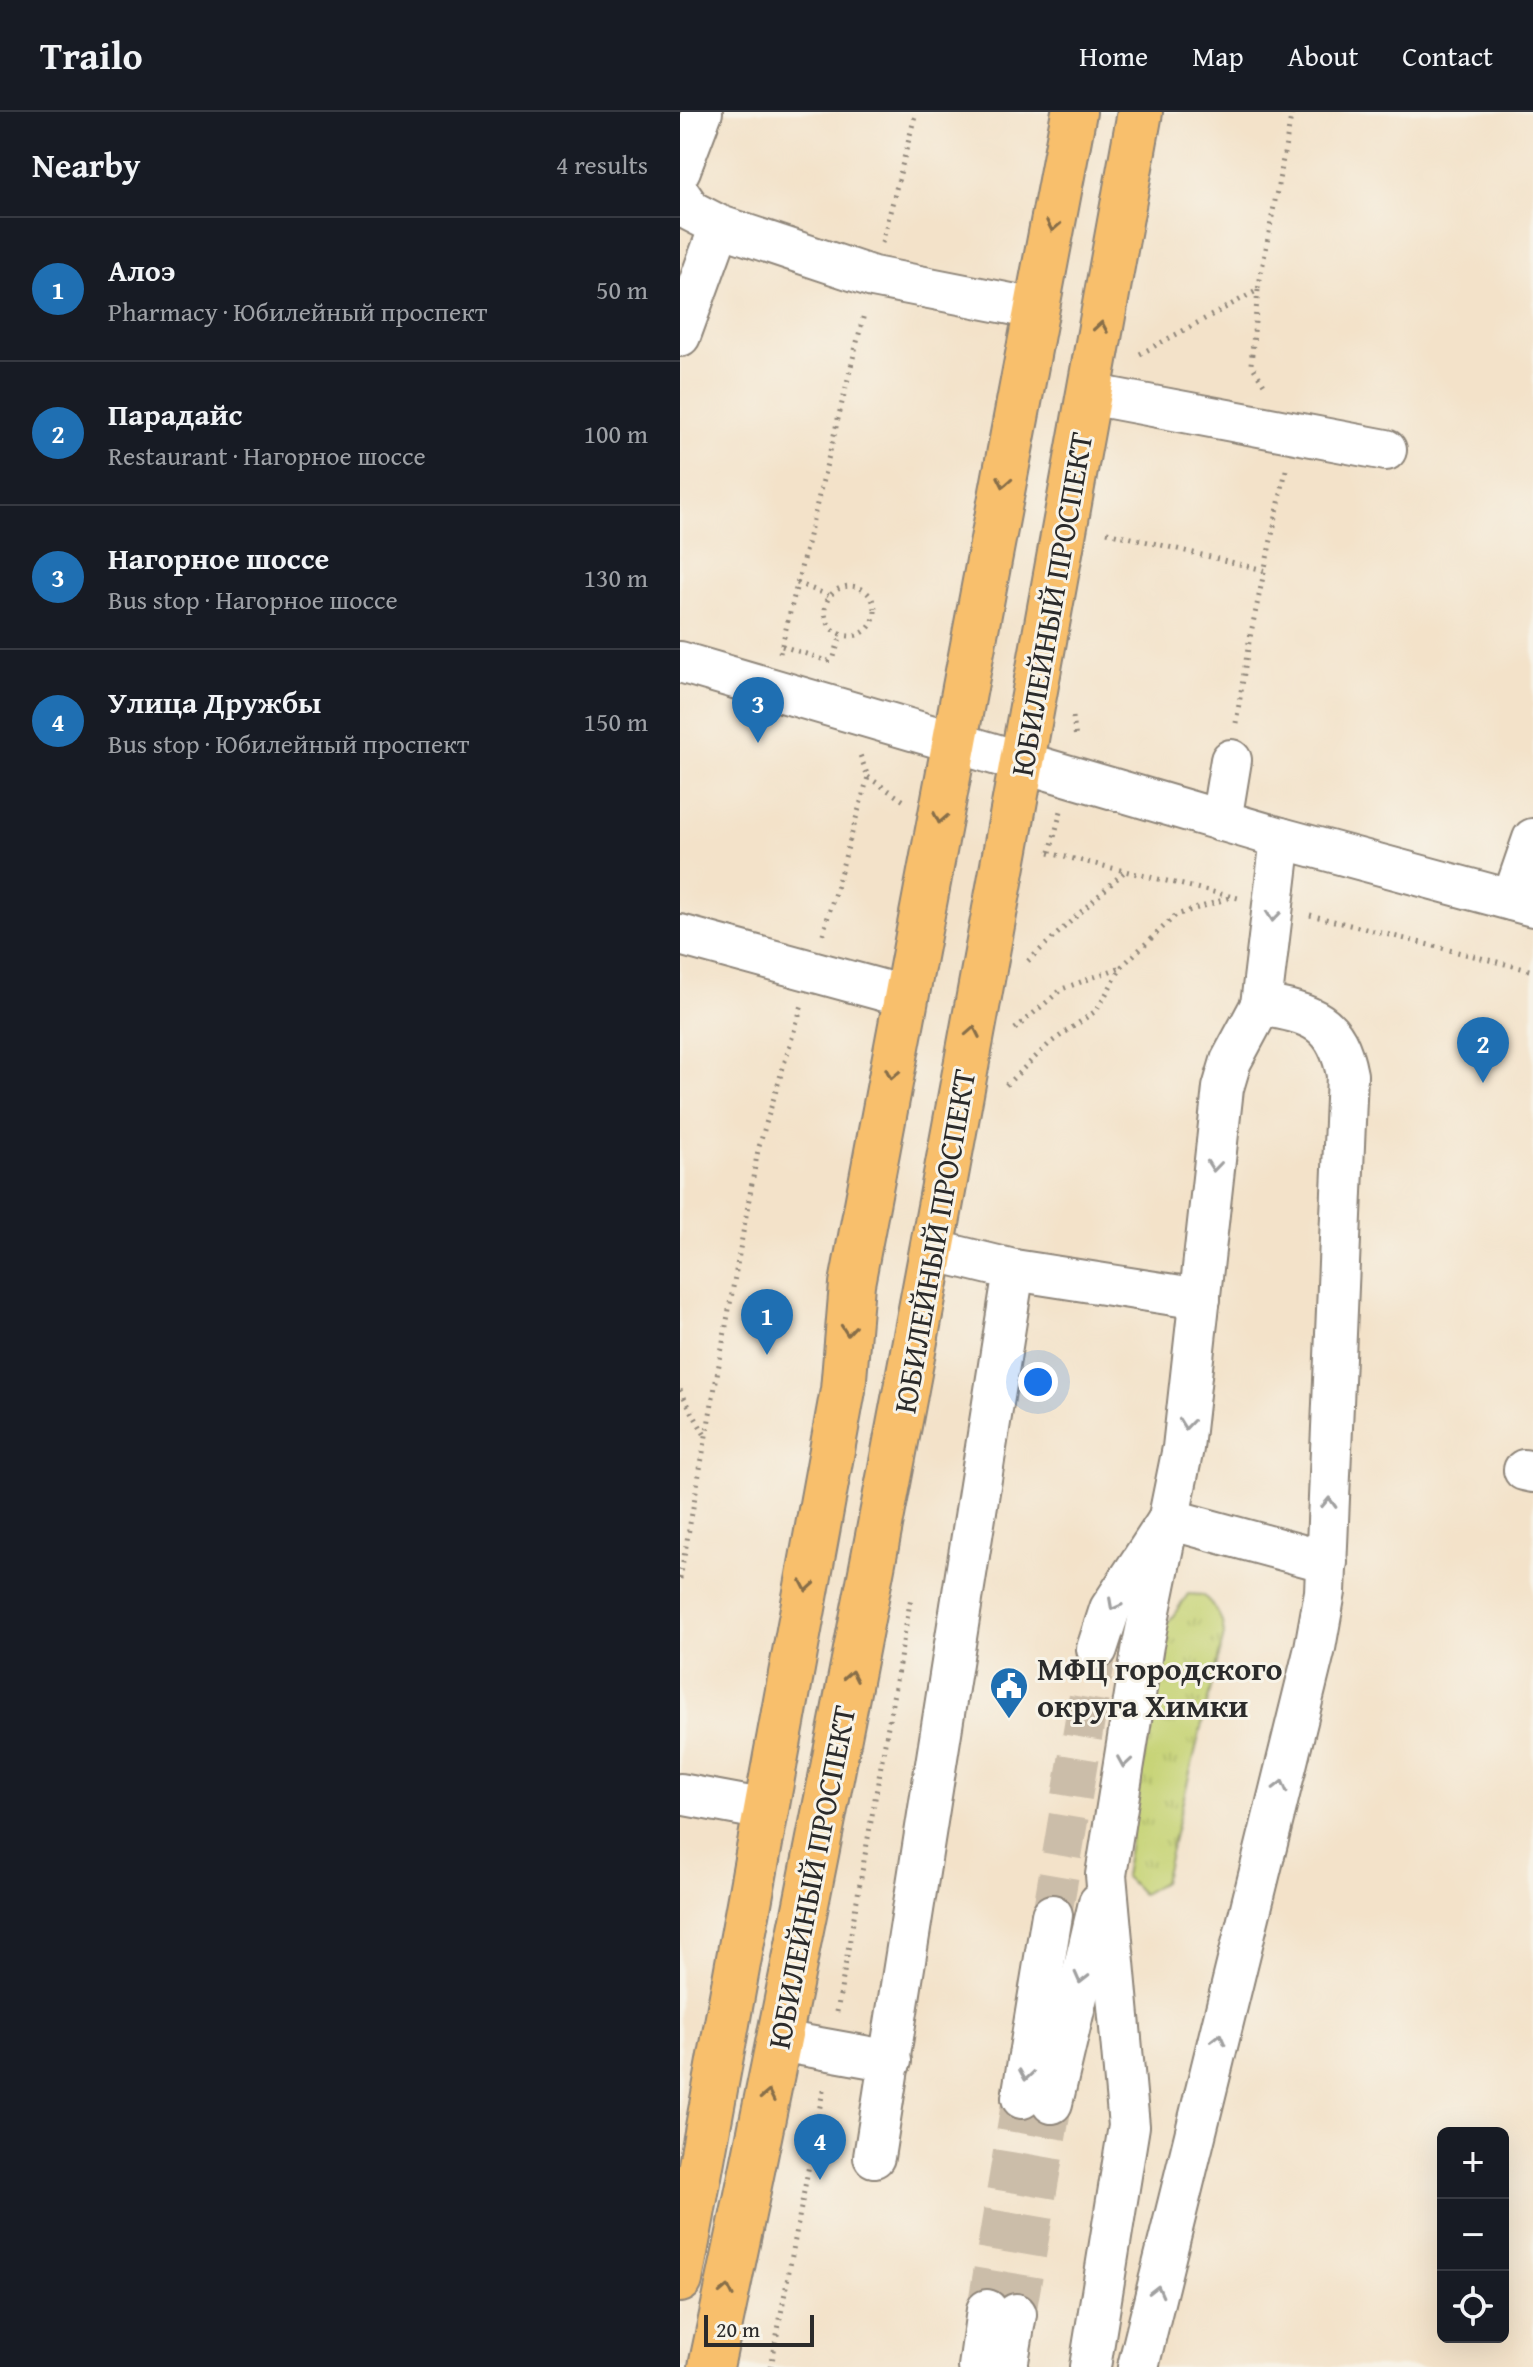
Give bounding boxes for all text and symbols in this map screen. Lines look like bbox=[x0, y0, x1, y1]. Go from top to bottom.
text: Trailo bbox=[40, 27, 143, 83]
text: Home bbox=[1079, 35, 1148, 76]
text: Map bbox=[1192, 35, 1244, 76]
text: About bbox=[1288, 35, 1358, 76]
text: Contact bbox=[1402, 35, 1493, 76]
text: Nearby bbox=[32, 140, 141, 189]
text: 4 results bbox=[556, 145, 648, 184]
one-way arrow bbox=[1045, 220, 1062, 233]
text: Алоэ bbox=[108, 248, 176, 292]
text: 1 bbox=[51, 270, 65, 309]
text: 50 m bbox=[596, 270, 648, 309]
text: Pharmacy · Юбилейный проспект bbox=[108, 292, 487, 331]
one-way arrow bbox=[1091, 320, 1108, 334]
text: Парадайс bbox=[108, 392, 242, 436]
text: 2 bbox=[51, 414, 65, 453]
text: 100 m bbox=[583, 414, 648, 453]
street label: ЮБИЛЕЙНЫЙ ПРОСПЕКТ bbox=[998, 428, 1104, 780]
text: Restaurant · Нагорное шоссе bbox=[108, 436, 426, 475]
one-way arrow bbox=[997, 475, 1014, 489]
text: Нагорное шоссе bbox=[108, 536, 329, 580]
text: 3 bbox=[51, 558, 65, 597]
text: 130 m bbox=[583, 558, 648, 597]
text: Bus stop · Нагорное шоссе bbox=[108, 580, 398, 619]
pin: 3 bbox=[732, 677, 784, 743]
text: Улица Дружбы bbox=[108, 680, 321, 724]
text: 4 bbox=[51, 702, 65, 741]
text: 150 m bbox=[583, 702, 648, 741]
text: Bus stop · Юбилейный проспект bbox=[108, 724, 469, 763]
one-way arrow bbox=[932, 811, 949, 824]
one-way arrow bbox=[1264, 910, 1281, 923]
pin: 2 bbox=[1457, 1017, 1509, 1083]
one-way arrow bbox=[963, 1025, 980, 1039]
street label: ЮБИЛЕЙНЫЙ ПРОСПЕКТ bbox=[881, 1065, 987, 1417]
one-way arrow bbox=[885, 1067, 902, 1080]
one-way arrow bbox=[1206, 1160, 1223, 1173]
pin: 1 bbox=[741, 1289, 793, 1355]
one-way arrow bbox=[840, 1324, 857, 1337]
your location bbox=[1018, 1362, 1058, 1402]
one-way arrow bbox=[1177, 1418, 1194, 1431]
one-way arrow bbox=[1320, 1496, 1337, 1509]
one-way arrow bbox=[799, 1579, 816, 1592]
one-way arrow bbox=[1108, 1597, 1123, 1611]
place label: МФЦ городского округа Химки bbox=[1037, 1645, 1283, 1729]
public building icon: МФЦ городского округа Химки bbox=[988, 1665, 1030, 1720]
one-way arrow bbox=[842, 1669, 859, 1683]
street label: ЮБИЛЕЙНЫЙ ПРОСПЕКТ bbox=[755, 1701, 867, 2053]
one-way arrow bbox=[1116, 1756, 1133, 1769]
one-way arrow bbox=[1272, 1780, 1289, 1794]
one-way arrow bbox=[1073, 1971, 1090, 1985]
one-way arrow bbox=[1210, 2032, 1227, 2046]
one-way arrow bbox=[1018, 2068, 1035, 2082]
one-way arrow bbox=[759, 2089, 776, 2103]
pin: 4 bbox=[794, 2114, 846, 2180]
map controls bbox=[1437, 2127, 1509, 2343]
button: + bbox=[1437, 2127, 1509, 2199]
button: − bbox=[1437, 2199, 1509, 2271]
button: locate bbox=[1437, 2271, 1509, 2343]
one-way arrow bbox=[718, 2284, 735, 2298]
one-way arrow bbox=[1148, 2285, 1165, 2299]
scale bar bbox=[704, 2311, 814, 2347]
text: 20 m bbox=[716, 2313, 760, 2345]

